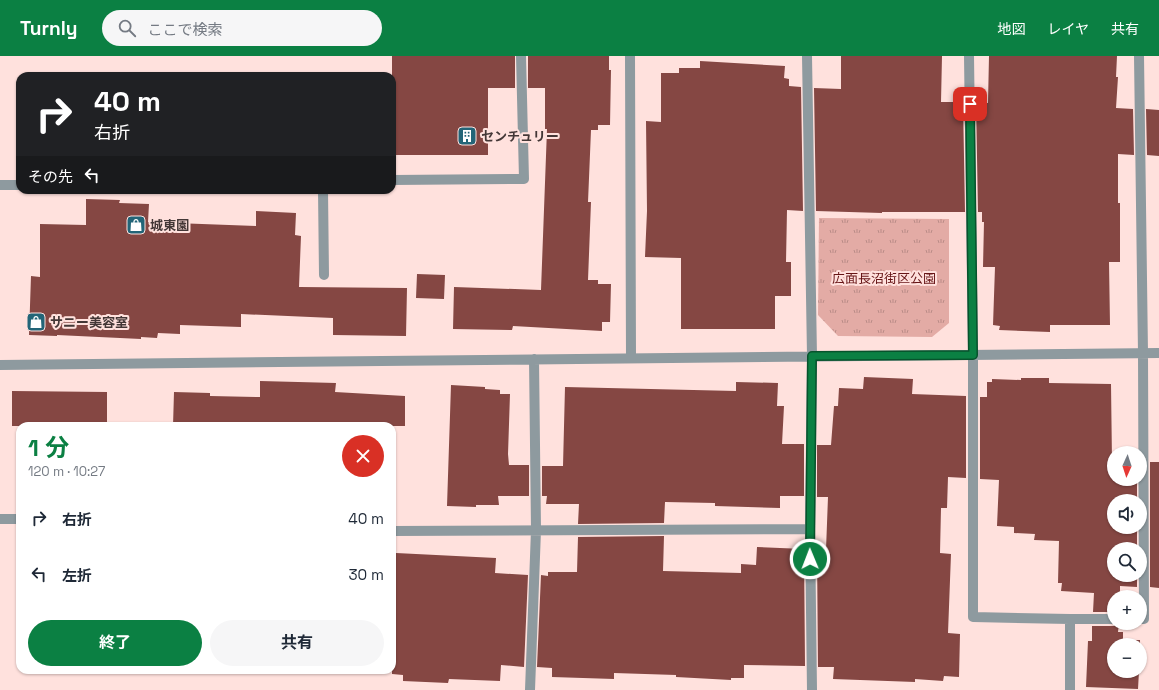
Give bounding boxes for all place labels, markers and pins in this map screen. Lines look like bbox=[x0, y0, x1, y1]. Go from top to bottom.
pin bbox=[953, 87, 987, 121]
building icon: センチュリー bbox=[456, 125, 478, 147]
place label: センチュリー bbox=[481, 128, 559, 145]
shop icon: 城東園 bbox=[125, 214, 147, 236]
place label: 城東園 bbox=[150, 217, 189, 234]
shop icon: サニー美容室 bbox=[25, 311, 47, 333]
place label: サニー美容室 bbox=[50, 314, 128, 331]

